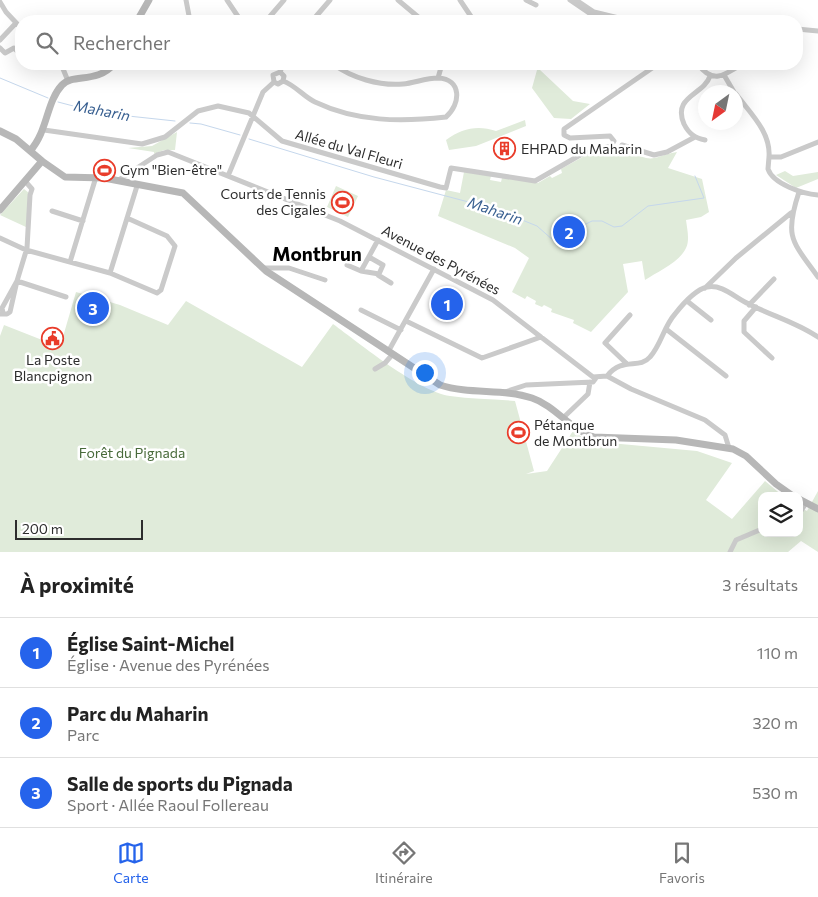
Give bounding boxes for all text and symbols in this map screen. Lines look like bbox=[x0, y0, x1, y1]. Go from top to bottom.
search box bbox=[15, 15, 803, 70]
icon: search bbox=[33, 29, 61, 57]
text: Rechercher bbox=[73, 31, 171, 54]
north arrow bbox=[698, 85, 743, 130]
water label: Maharin bbox=[73, 96, 132, 124]
street label: Allée du Val Fleuri bbox=[293, 125, 405, 172]
building icon: EHPAD du Maharin bbox=[493, 137, 517, 161]
place label: EHPAD du Maharin bbox=[521, 140, 642, 157]
sports icon: Gym "Bien-être" bbox=[92, 158, 116, 182]
place label: Gym "Bien-être" bbox=[120, 161, 222, 178]
place label: Courts de Tennis des Cigales bbox=[220, 185, 326, 218]
sports icon: Courts de Tennis des Cigales bbox=[330, 190, 354, 214]
water label: Maharin bbox=[465, 192, 525, 228]
pin: 2 bbox=[553, 213, 585, 251]
street label: Avenue des Pyrénées bbox=[379, 221, 503, 298]
district label: Montbrun bbox=[272, 242, 362, 265]
pin: 1 bbox=[431, 285, 463, 323]
pin: 3 bbox=[77, 289, 109, 327]
public building icon: La Poste Blancpignon bbox=[41, 326, 65, 350]
place label: La Poste Blancpignon bbox=[14, 351, 92, 384]
your location bbox=[412, 360, 438, 386]
place label: Pétanque de Montbrun bbox=[534, 416, 617, 449]
sports icon: Pétanque de Montbrun bbox=[506, 421, 530, 445]
park label: Forêt du Pignada bbox=[79, 444, 185, 461]
map controls bbox=[758, 492, 803, 537]
button: layers bbox=[758, 492, 803, 537]
scale bar bbox=[15, 517, 142, 540]
text: 200 m bbox=[22, 520, 63, 537]
text: À proximité bbox=[20, 572, 134, 597]
text: 3 résultats bbox=[722, 575, 798, 594]
text: Église Saint-Michel bbox=[67, 632, 234, 655]
text: 1 bbox=[32, 643, 40, 662]
text: 110 m bbox=[757, 643, 798, 662]
text: Église · Avenue des Pyrénées bbox=[67, 655, 270, 674]
text: Parc du Maharin bbox=[67, 702, 209, 725]
text: 2 bbox=[31, 713, 41, 732]
text: 320 m bbox=[753, 713, 798, 732]
text: Parc bbox=[67, 725, 99, 744]
text: Salle de sports du Pignada bbox=[67, 772, 293, 795]
text: 3 bbox=[31, 783, 41, 802]
text: 530 m bbox=[752, 783, 798, 802]
text: Sport · Allée Raoul Follereau bbox=[67, 795, 269, 814]
tab: Carte bbox=[113, 839, 149, 886]
tab: Itinéraire bbox=[375, 839, 433, 886]
tab: Favoris bbox=[659, 839, 705, 886]

